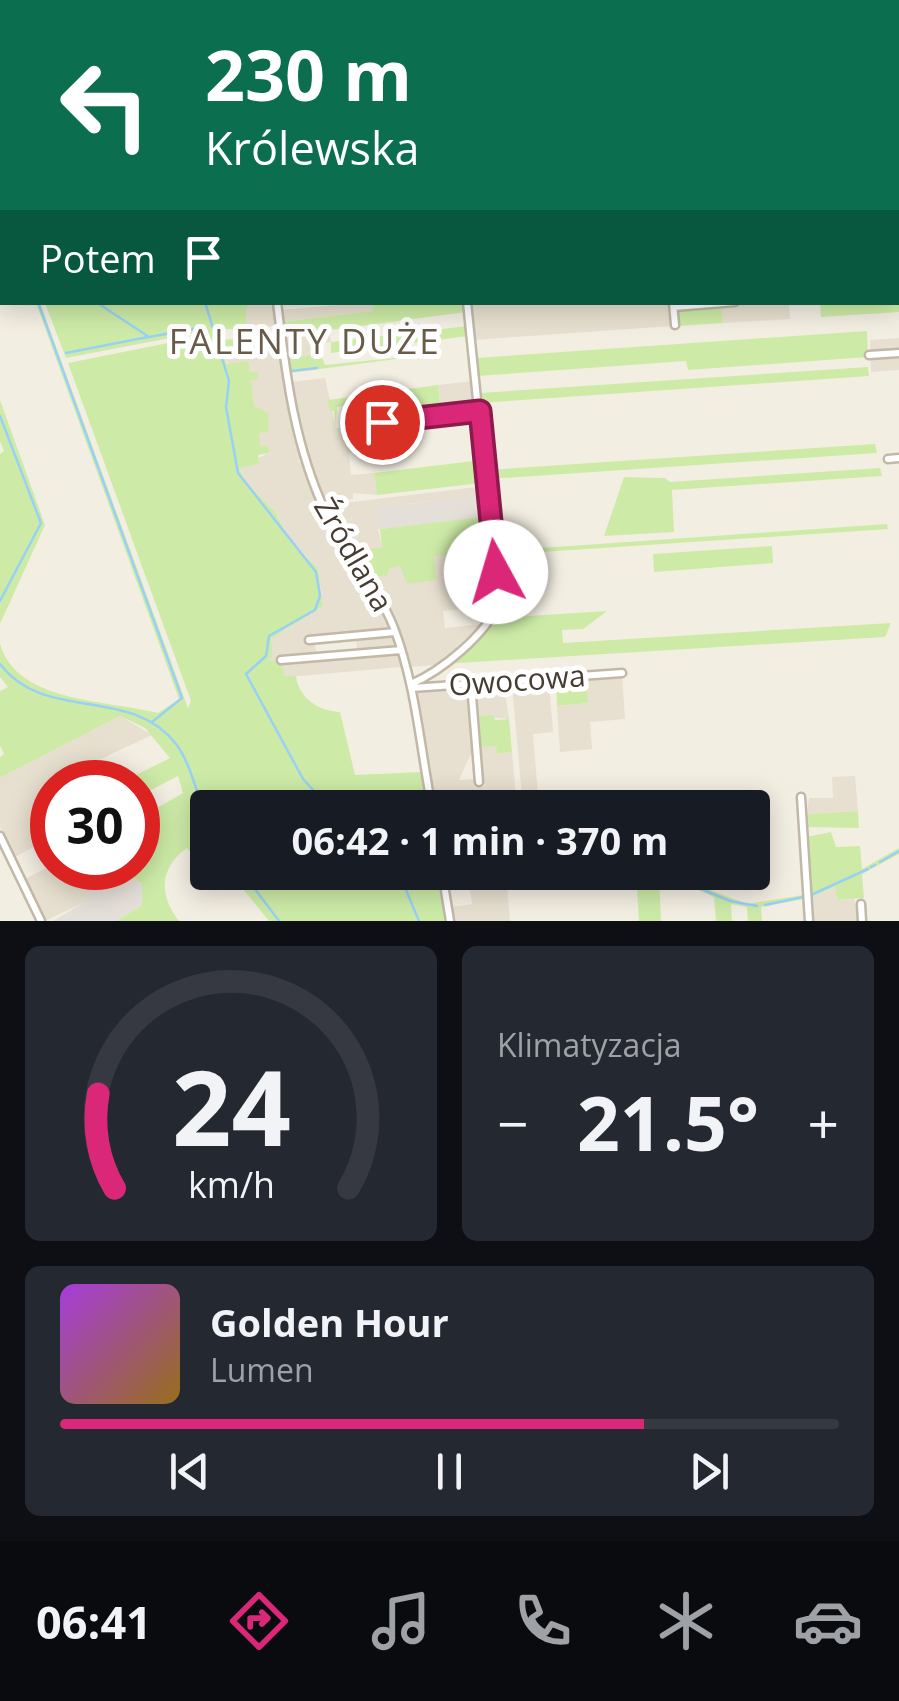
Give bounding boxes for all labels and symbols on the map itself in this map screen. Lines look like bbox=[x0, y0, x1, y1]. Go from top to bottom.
district label: FALENTY DUŻE bbox=[169, 317, 441, 364]
pin bbox=[340, 380, 425, 465]
street label: Źródlana bbox=[305, 490, 403, 619]
position arrow bbox=[444, 520, 548, 624]
street label: Owocowa bbox=[447, 654, 587, 705]
speed limit sign: 30 bbox=[30, 760, 160, 890]

